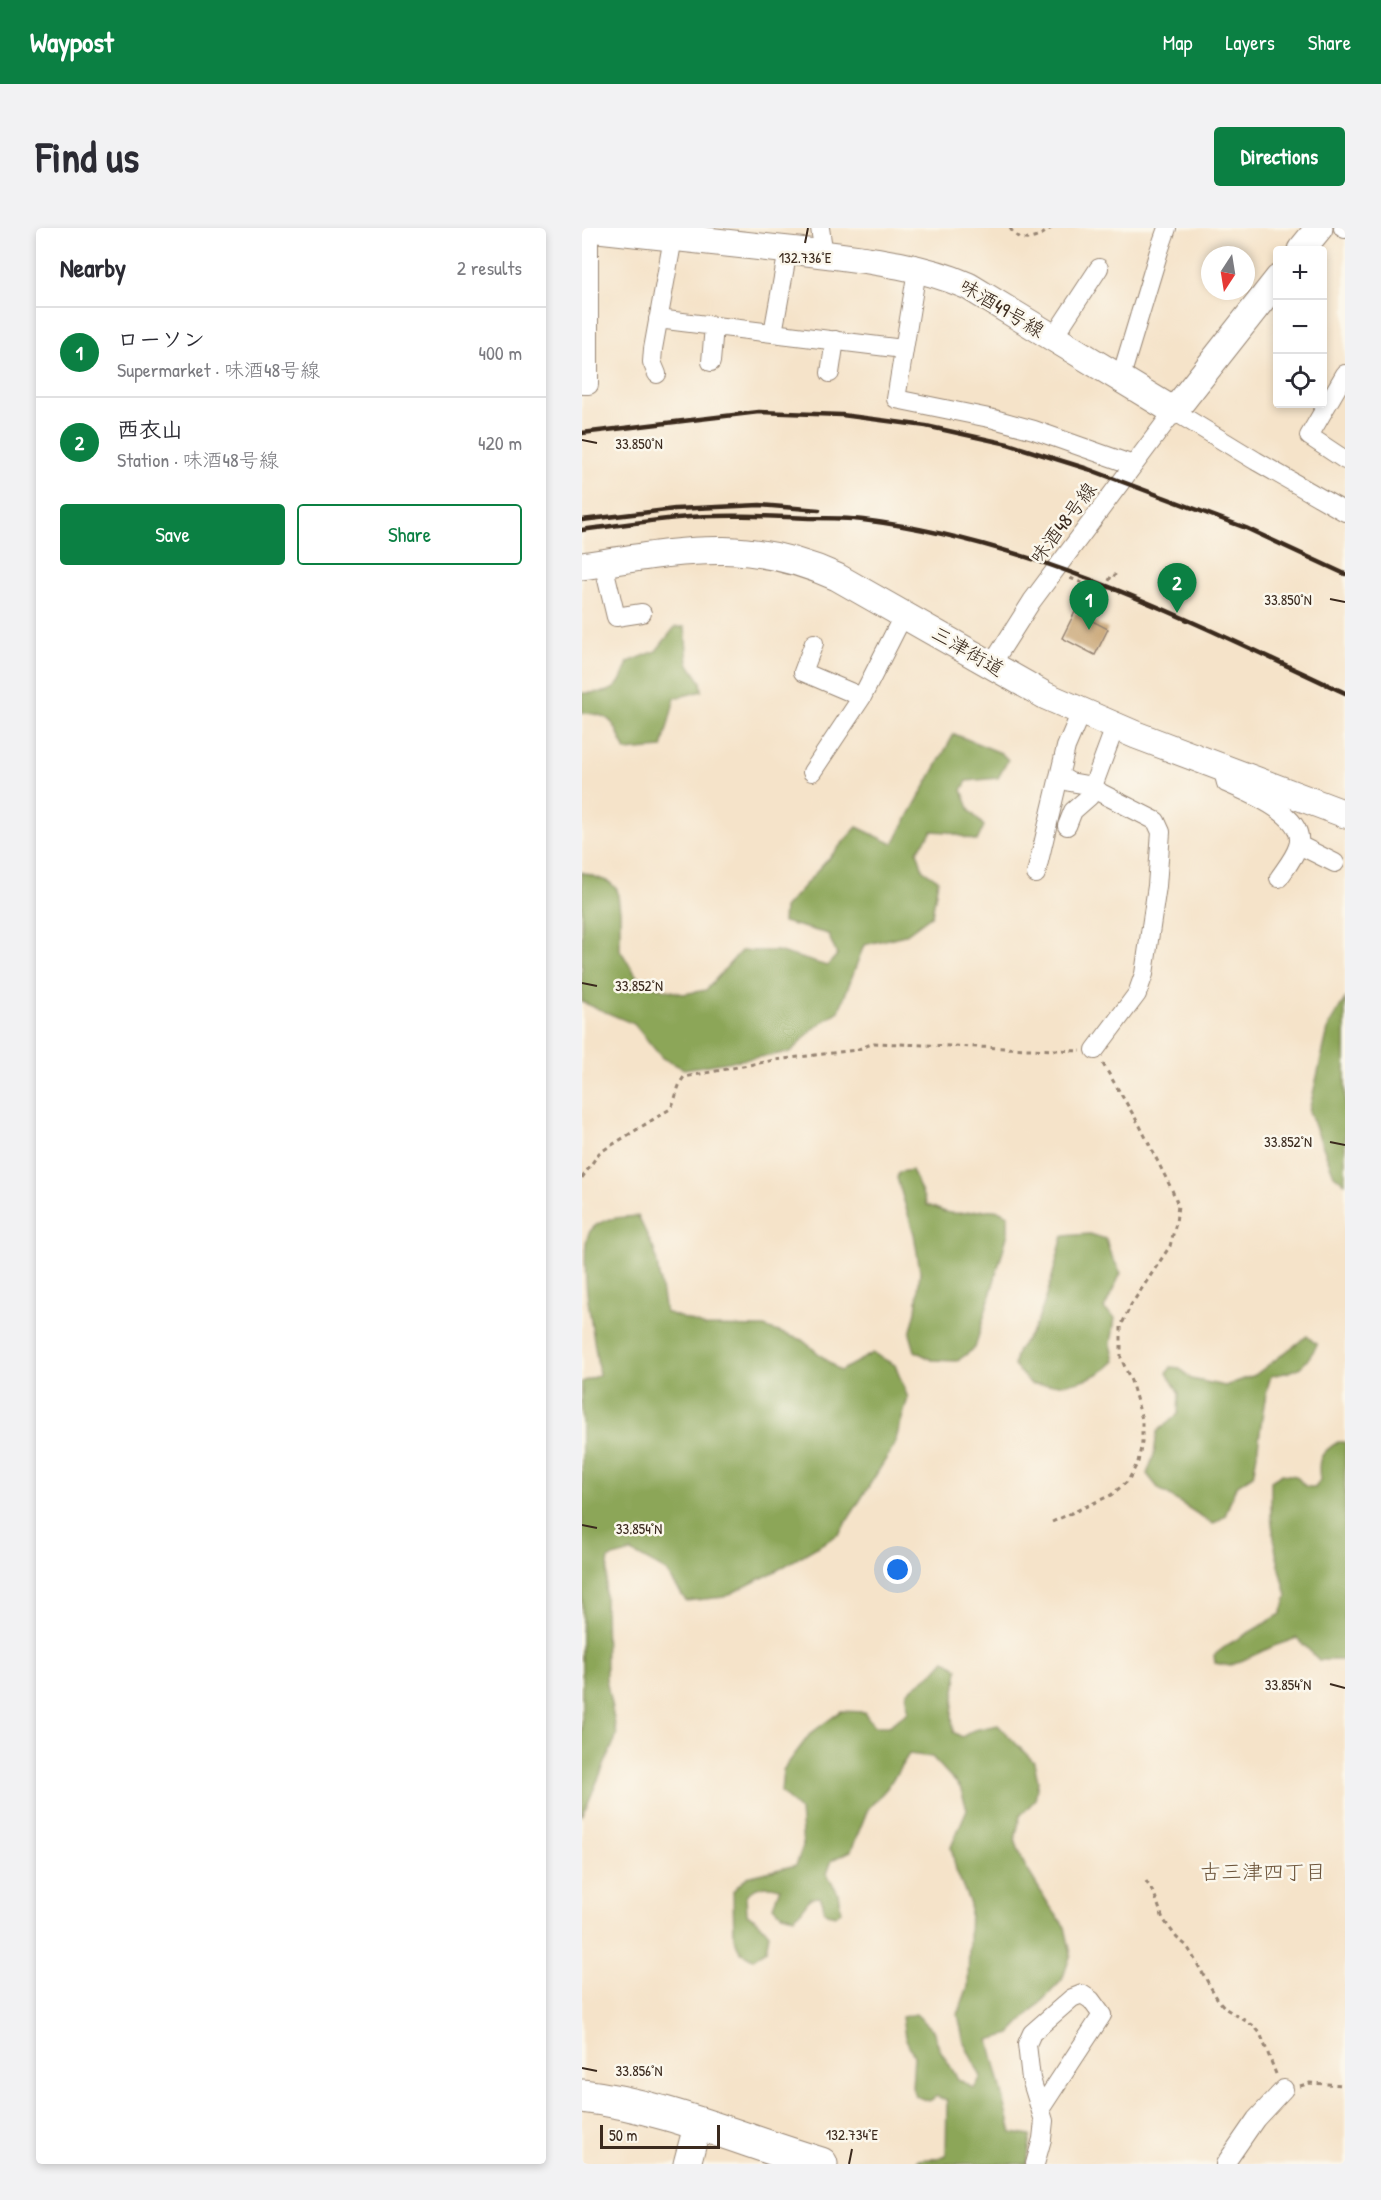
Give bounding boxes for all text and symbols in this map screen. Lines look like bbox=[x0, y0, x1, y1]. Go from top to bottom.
text: Waypost bbox=[30, 23, 114, 61]
text: Map bbox=[1163, 28, 1192, 57]
text: Layers bbox=[1225, 28, 1275, 57]
text: Share bbox=[1308, 28, 1351, 57]
button: Directions bbox=[1214, 127, 1345, 186]
text: Find us bbox=[36, 128, 139, 185]
north arrow bbox=[1201, 246, 1255, 300]
map controls bbox=[1273, 246, 1327, 408]
button: + bbox=[1273, 246, 1327, 300]
text: 132.736°E bbox=[779, 247, 832, 268]
text: Nearby bbox=[60, 250, 126, 285]
text: 2 results bbox=[457, 254, 522, 281]
street label: 味酒49号線 bbox=[955, 272, 1050, 344]
button: − bbox=[1273, 300, 1327, 354]
text: ローソン bbox=[117, 324, 205, 354]
text: 1 bbox=[76, 339, 83, 366]
text: 400 m bbox=[478, 339, 522, 366]
button: locate bbox=[1273, 354, 1327, 408]
text: Supermarket · 味酒48号線 bbox=[117, 356, 320, 383]
text: 西衣山 bbox=[117, 414, 183, 444]
text: 2 bbox=[75, 429, 84, 456]
text: 420 m bbox=[478, 429, 522, 456]
text: 33.850°N bbox=[615, 433, 663, 454]
text: Station · 味酒48号線 bbox=[117, 446, 279, 473]
street label: 味酒48号線 bbox=[1023, 476, 1102, 569]
button: Save bbox=[60, 504, 285, 565]
button: Share bbox=[297, 504, 522, 565]
pin: 2 bbox=[1158, 564, 1196, 613]
pin: 1 bbox=[1070, 580, 1108, 630]
text: 33.850°N bbox=[1264, 589, 1312, 610]
street label: 三津街道 bbox=[927, 619, 1010, 682]
text: 33.852°N bbox=[615, 975, 663, 996]
text: 33.852°N bbox=[1264, 1131, 1312, 1152]
text: 33.854°N bbox=[616, 1518, 662, 1539]
your location bbox=[883, 1555, 912, 1584]
text: 33.854°N bbox=[1265, 1674, 1311, 1695]
district label: 古三津四丁目 bbox=[1200, 1857, 1326, 1886]
text: 33.856°N bbox=[616, 2060, 662, 2081]
scale bar bbox=[600, 2122, 720, 2150]
text: 50 m bbox=[609, 2124, 638, 2146]
text: 132.734°E bbox=[826, 2124, 879, 2145]

